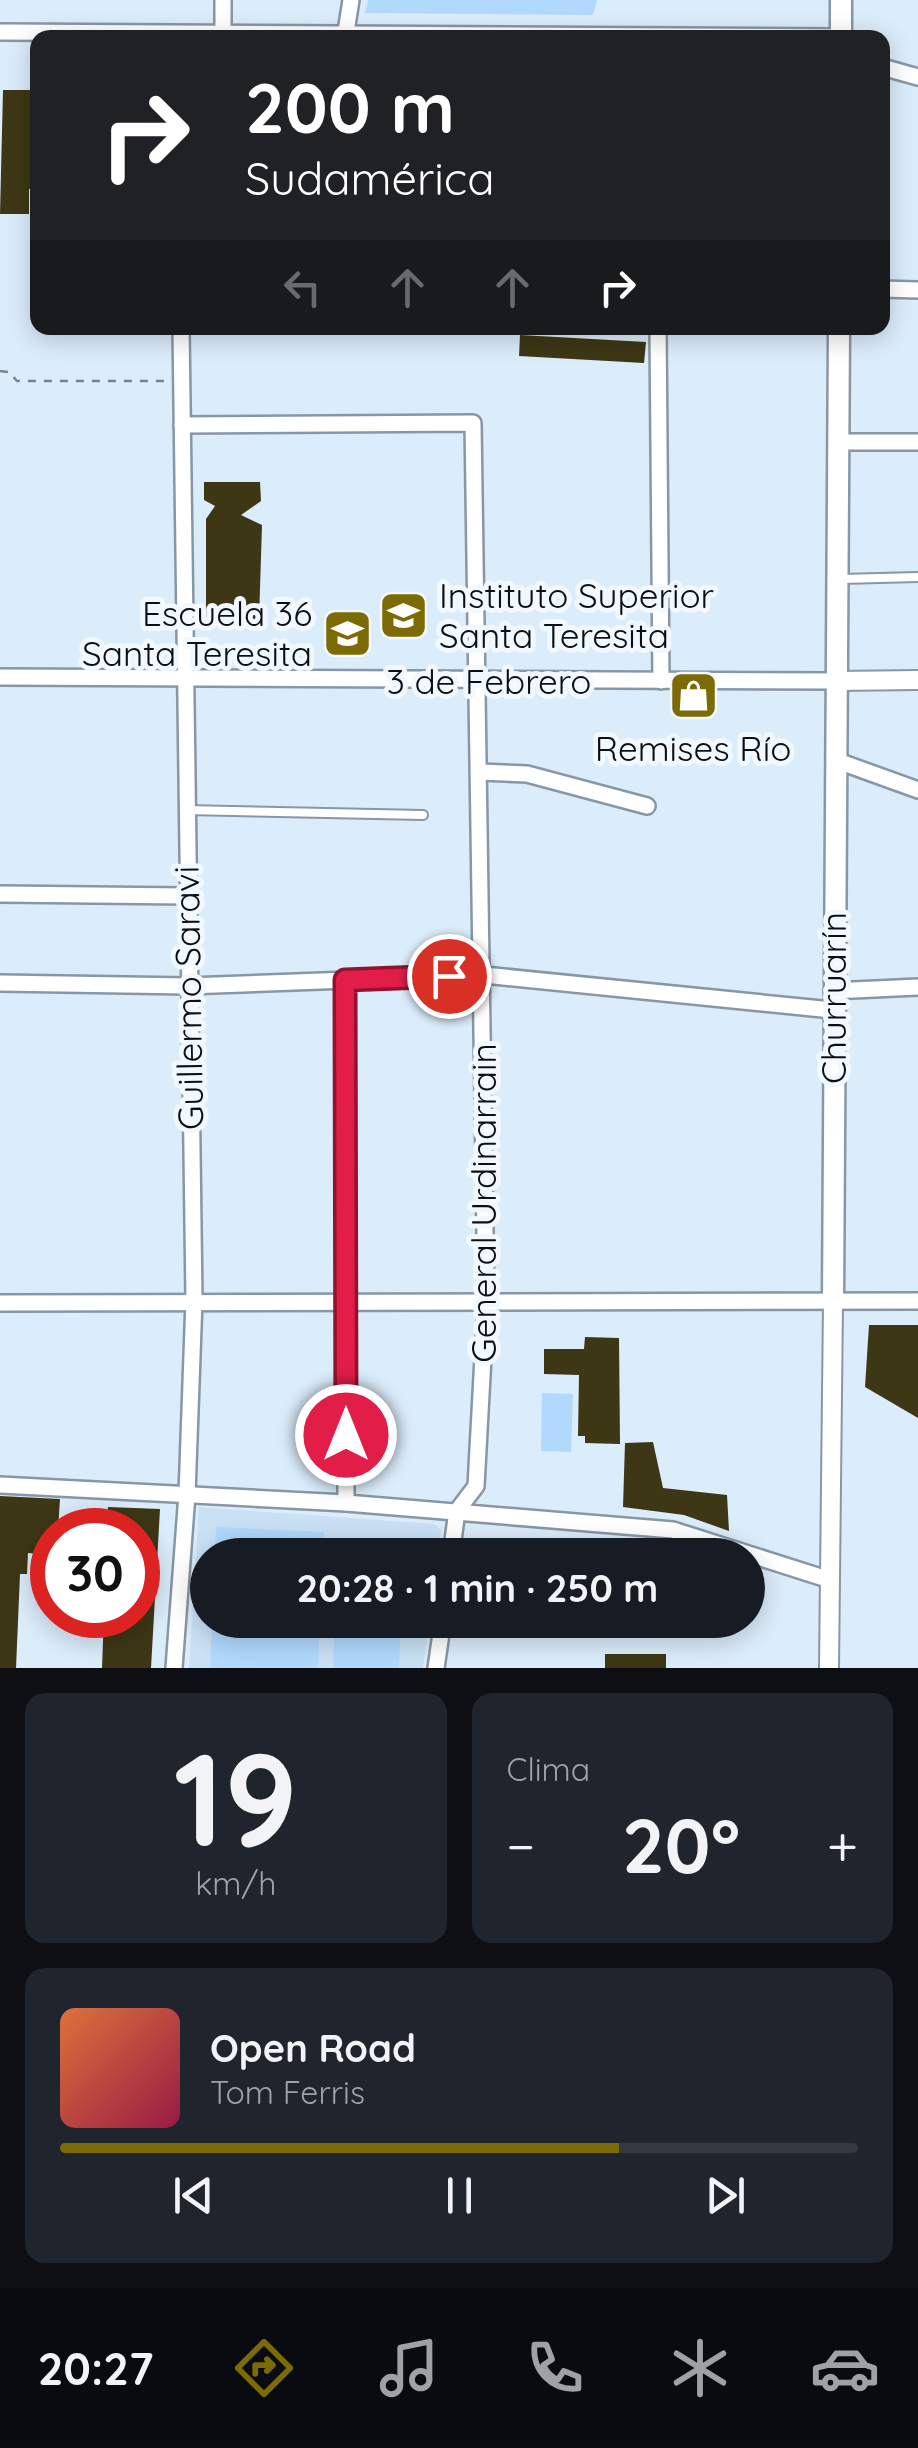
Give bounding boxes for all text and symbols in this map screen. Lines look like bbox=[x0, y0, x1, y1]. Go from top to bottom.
text: 200 m bbox=[245, 63, 455, 151]
icon: right bbox=[80, 70, 210, 200]
text: Sudamérica bbox=[245, 150, 494, 206]
icon: left bbox=[275, 260, 330, 315]
icon: ahead bbox=[380, 260, 435, 315]
icon: ahead bbox=[485, 260, 540, 315]
icon: right bbox=[590, 260, 645, 315]
place label: Instituto Superior Santa Teresita bbox=[439, 573, 714, 657]
school or university icon: Instituto Superior Santa Teresita bbox=[378, 589, 430, 641]
place label: Escuela 36 Santa Teresita bbox=[82, 591, 312, 675]
school or university icon: Escuela 36 Santa Teresita bbox=[321, 607, 373, 659]
street label: 3 de Febrero bbox=[386, 659, 592, 703]
shop icon: Remises Río bbox=[667, 670, 719, 722]
place label: Remises Río bbox=[595, 726, 791, 770]
street label: Guillermo Saravi bbox=[164, 866, 212, 1130]
street label: Churruarín bbox=[811, 912, 855, 1084]
pin bbox=[407, 934, 492, 1019]
icon: arrive bbox=[422, 949, 477, 1004]
street label: General Urdinarrain bbox=[461, 1043, 505, 1363]
position arrow bbox=[294, 1383, 398, 1487]
speed limit sign: 30 bbox=[30, 1508, 160, 1638]
text: 20:28 · 1 min · 250 m bbox=[297, 1564, 658, 1612]
text: 19 bbox=[174, 1716, 298, 1879]
text: Clima bbox=[507, 1749, 590, 1789]
text: 20° bbox=[622, 1798, 740, 1892]
text: − bbox=[507, 1811, 535, 1880]
text: + bbox=[827, 1811, 858, 1880]
text: km/h bbox=[195, 1863, 276, 1903]
text: Open Road bbox=[210, 2024, 416, 2072]
text: Tom Ferris bbox=[210, 2072, 365, 2112]
icon: previous bbox=[166, 2168, 221, 2223]
icon: pause bbox=[432, 2168, 487, 2223]
icon: next bbox=[698, 2168, 753, 2223]
icon: directions bbox=[229, 2333, 299, 2403]
icon: music bbox=[374, 2333, 444, 2403]
icon: phone bbox=[520, 2333, 590, 2403]
icon: climate bbox=[665, 2333, 735, 2403]
icon: car bbox=[810, 2333, 880, 2403]
text: 20:27 bbox=[38, 2340, 154, 2396]

